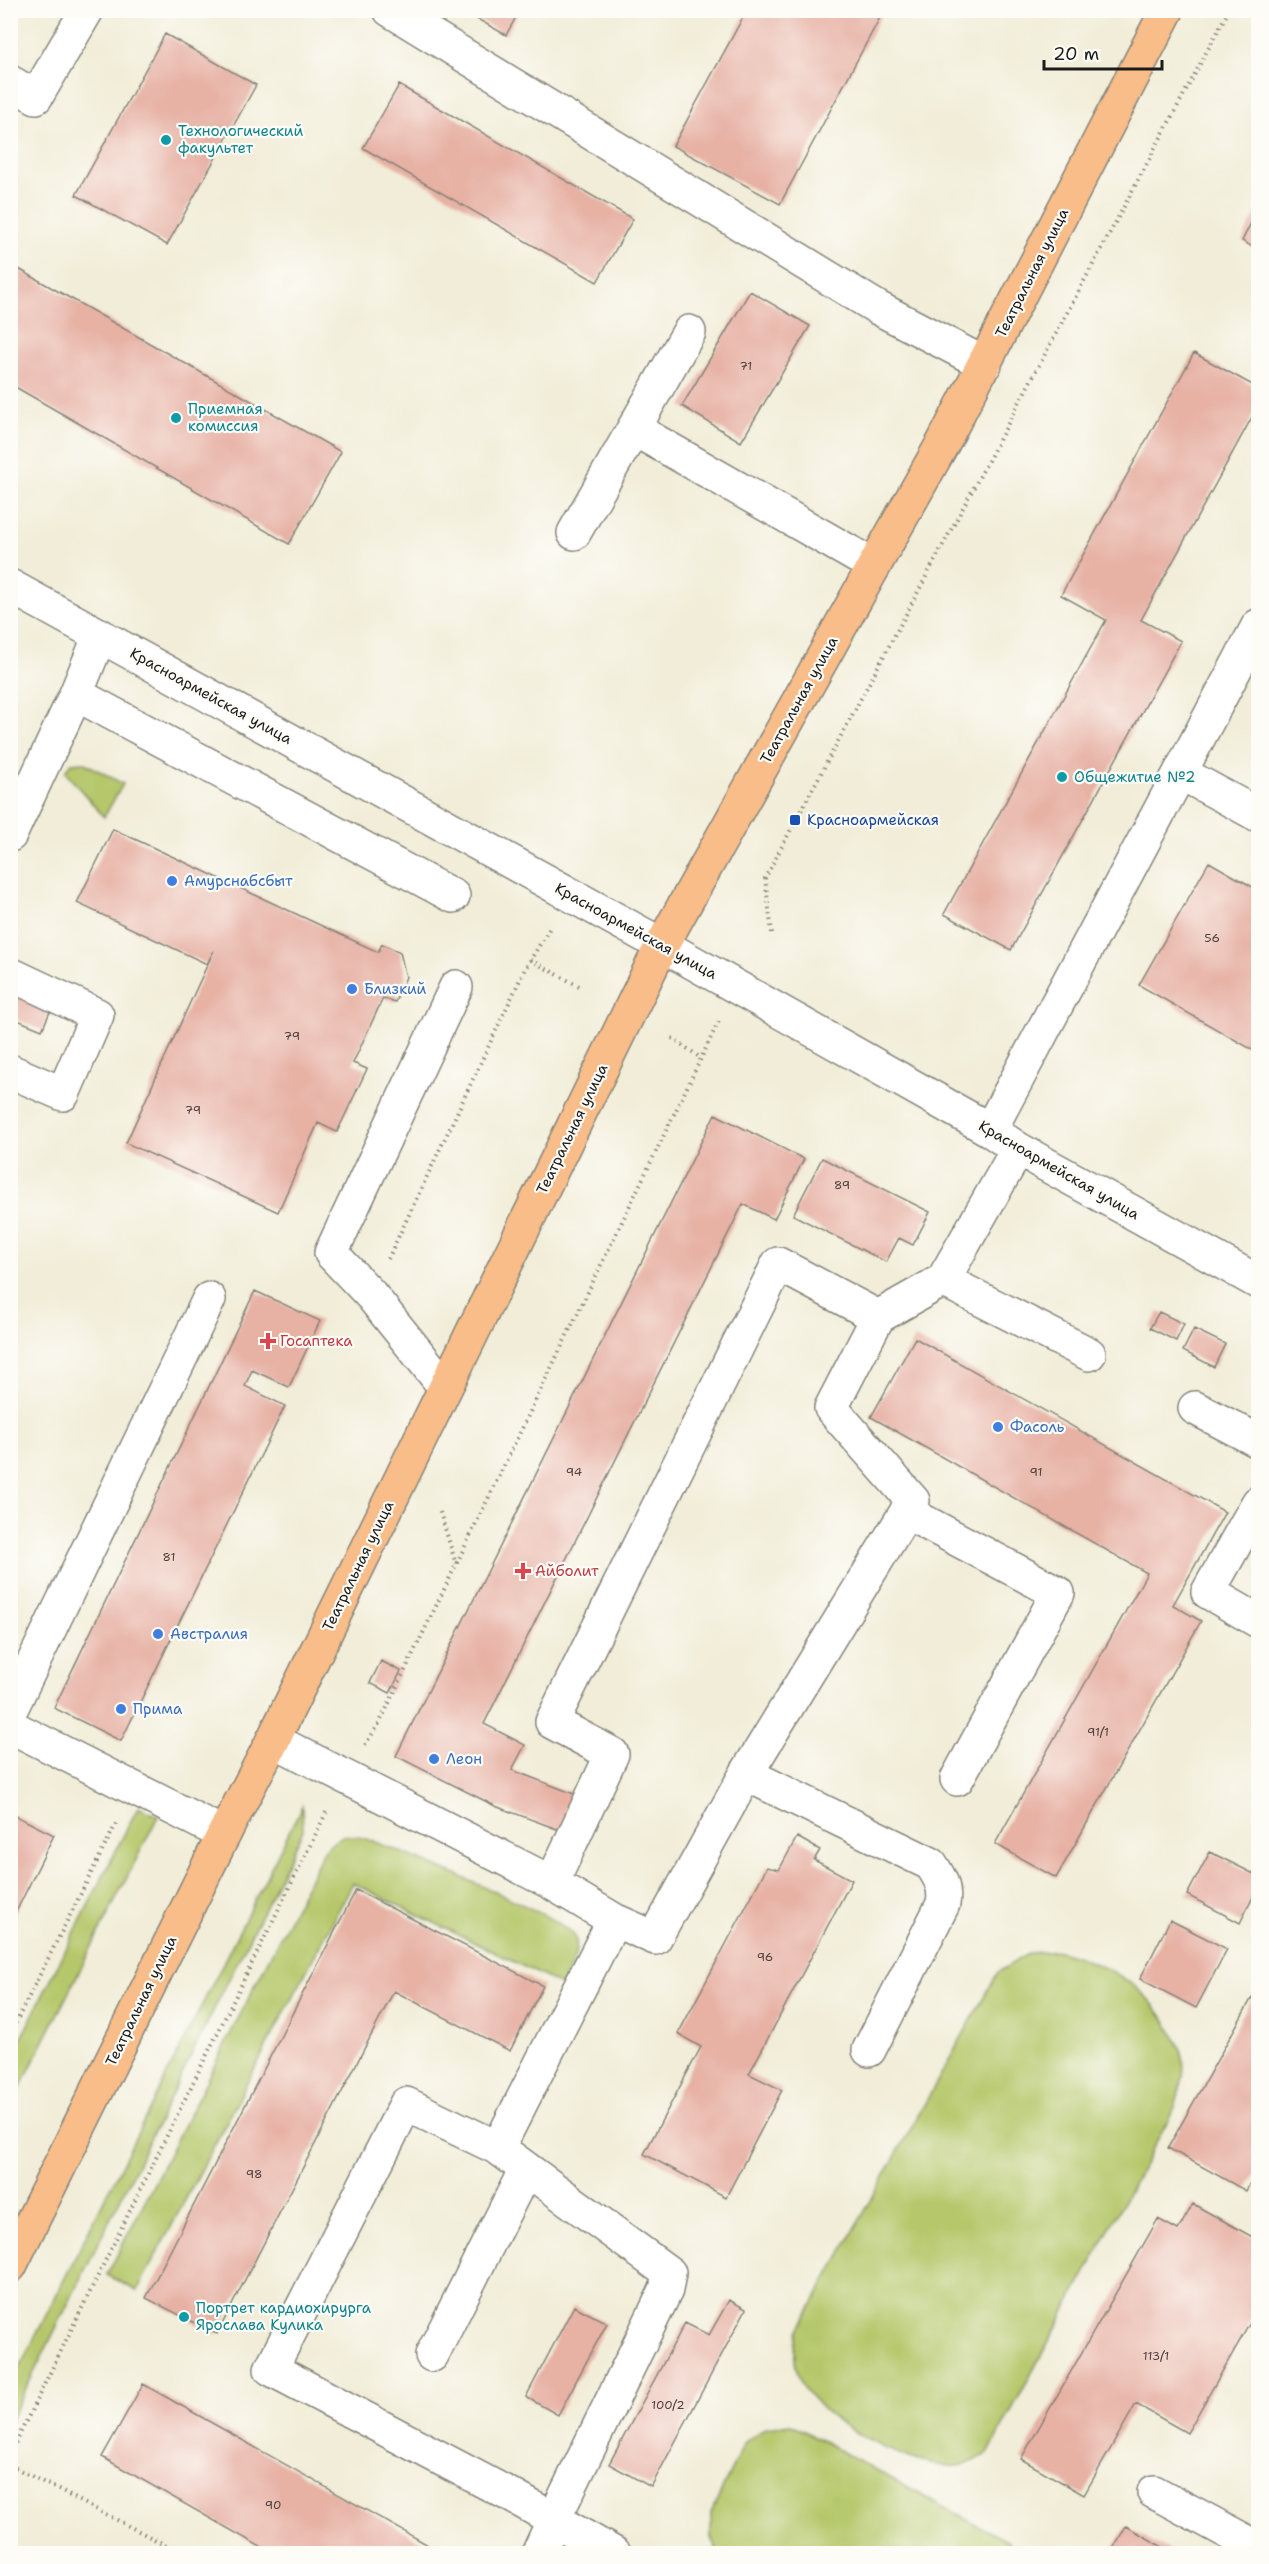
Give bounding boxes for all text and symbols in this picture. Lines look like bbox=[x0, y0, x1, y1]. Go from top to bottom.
scale bar bbox=[1044, 33, 1162, 71]
text: 20 m bbox=[1053, 42, 1099, 66]
place label: Технологический факультет bbox=[178, 121, 304, 158]
marker: Технологический факультет bbox=[159, 133, 173, 147]
street label: Театральная улица bbox=[991, 204, 1074, 341]
house number: 71 bbox=[740, 358, 752, 374]
place label: Приемная комиссия bbox=[188, 399, 263, 436]
marker: Приемная комиссия bbox=[169, 411, 183, 425]
street label: Театральная улица bbox=[756, 632, 843, 767]
street label: Красноармейская улица bbox=[126, 643, 296, 749]
place label: Общежитие №2 bbox=[1074, 767, 1196, 787]
marker: Общежитие №2 bbox=[1055, 770, 1069, 784]
place label: Красноармейская bbox=[807, 810, 939, 830]
marker: Красноармейская bbox=[788, 813, 802, 827]
place label: Амурснабсбыт bbox=[184, 871, 293, 891]
marker: Амурснабсбыт bbox=[165, 874, 179, 888]
street label: Красноармейская улица bbox=[551, 878, 721, 984]
house number: 56 bbox=[1204, 930, 1220, 946]
place label: Близкий bbox=[364, 979, 427, 999]
marker: Близкий bbox=[345, 982, 359, 996]
house number: 79 bbox=[284, 1028, 300, 1044]
street label: Театральная улица bbox=[532, 1060, 613, 1197]
house number: 79 bbox=[185, 1102, 201, 1118]
street label: Красноармейская улица bbox=[975, 1116, 1144, 1225]
house number: 89 bbox=[834, 1177, 850, 1193]
place label: Госаптека bbox=[280, 1331, 353, 1351]
marker: Госаптека bbox=[261, 1334, 275, 1348]
place label: Фасоль bbox=[1010, 1417, 1065, 1437]
marker: Фасоль bbox=[991, 1420, 1005, 1434]
house number: 94 bbox=[566, 1464, 582, 1480]
house number: 91 bbox=[1029, 1464, 1043, 1480]
street label: Театральная улица bbox=[318, 1497, 399, 1634]
house number: 81 bbox=[163, 1549, 175, 1565]
place label: Айболит bbox=[535, 1561, 599, 1581]
marker: Айболит bbox=[516, 1564, 530, 1578]
place label: Австралия bbox=[170, 1624, 248, 1644]
marker: Австралия bbox=[151, 1627, 165, 1641]
place label: Прима bbox=[133, 1699, 183, 1719]
marker: Прима bbox=[114, 1702, 128, 1716]
house number: 91/1 bbox=[1087, 1724, 1109, 1740]
place label: Леон bbox=[446, 1749, 482, 1769]
marker: Леон bbox=[427, 1752, 441, 1766]
street label: Театральная улица bbox=[101, 1932, 182, 2069]
house number: 96 bbox=[757, 1949, 773, 1965]
house number: 98 bbox=[246, 2166, 262, 2182]
place label: Портрет кардиохирурга Ярослава Кулика bbox=[196, 2298, 372, 2335]
marker: Портрет кардиохирурга Ярослава Кулика bbox=[177, 2310, 191, 2324]
house number: 113/1 bbox=[1143, 2348, 1169, 2364]
house number: 100/2 bbox=[651, 2397, 685, 2413]
house number: 90 bbox=[265, 2497, 281, 2513]

